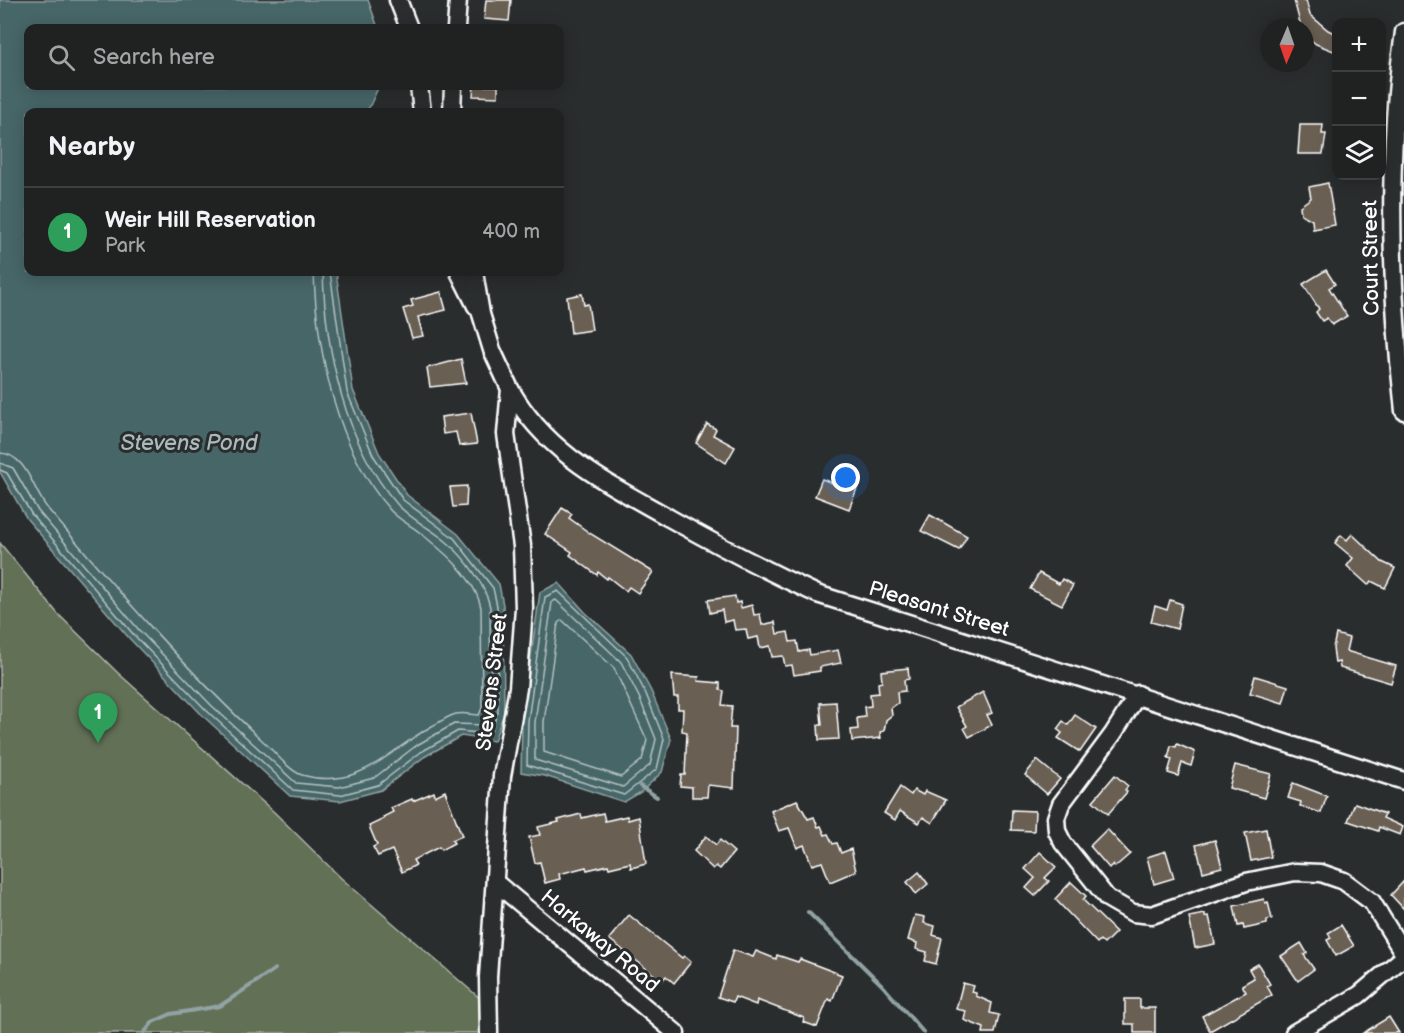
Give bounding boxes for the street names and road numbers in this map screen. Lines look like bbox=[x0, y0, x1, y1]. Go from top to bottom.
street label: Court Street bbox=[1357, 199, 1385, 316]
street label: Pleasant Street bbox=[866, 576, 1013, 642]
street label: Stevens Street bbox=[471, 611, 513, 752]
street label: Harkaway Road bbox=[536, 884, 664, 998]

